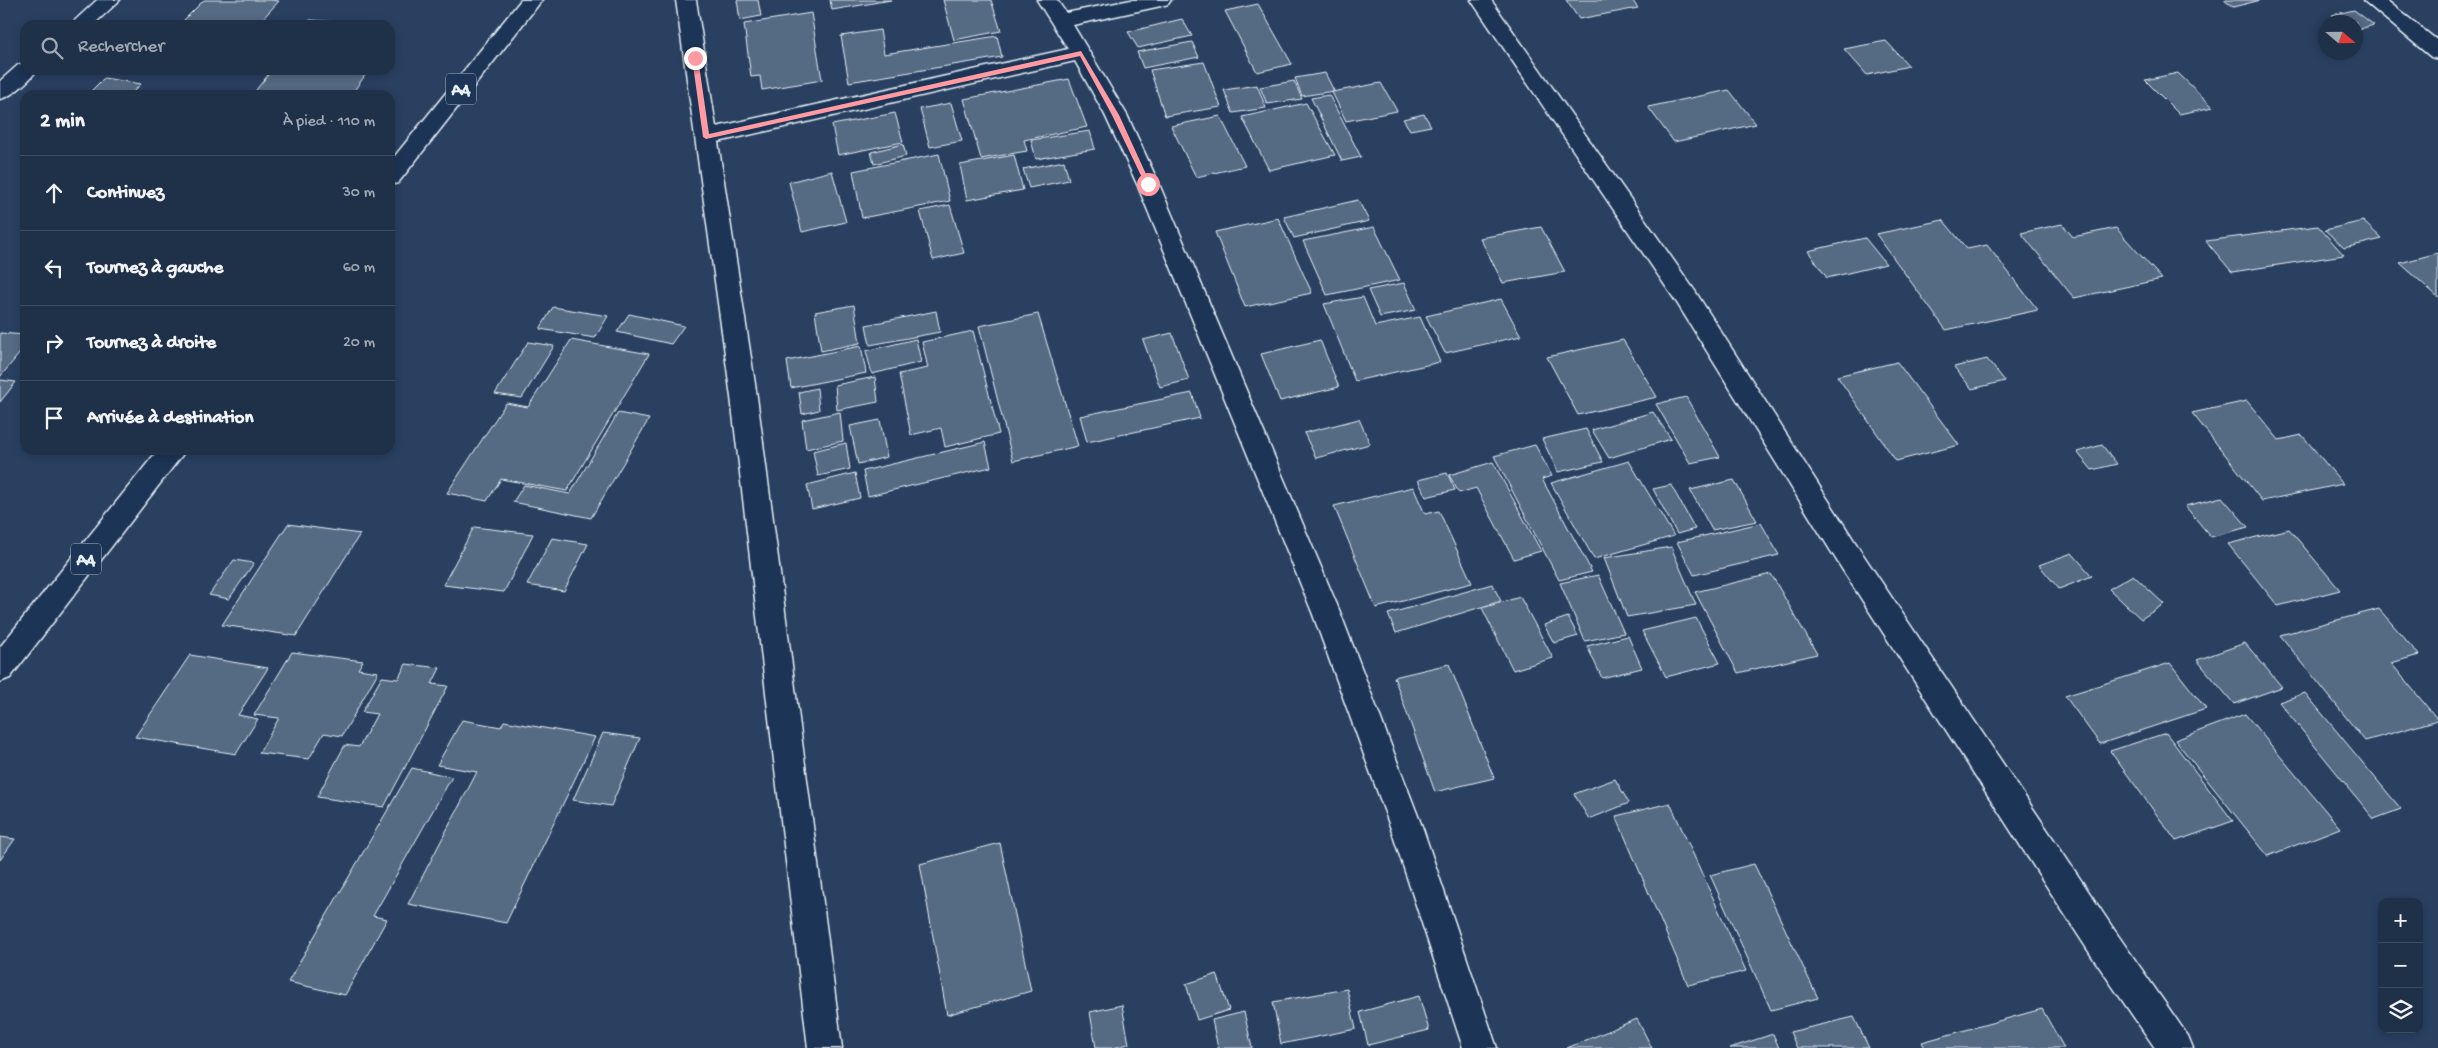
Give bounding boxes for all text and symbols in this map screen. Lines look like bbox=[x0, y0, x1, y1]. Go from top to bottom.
north arrow bbox=[2318, 15, 2363, 60]
search box bbox=[20, 20, 395, 75]
icon: search bbox=[38, 34, 66, 62]
text: Rechercher bbox=[78, 36, 164, 59]
route end bbox=[684, 47, 707, 70]
road number: A4 bbox=[446, 74, 476, 105]
text: 2 min bbox=[40, 110, 85, 135]
text: À pied · 110 m bbox=[283, 113, 375, 132]
route start bbox=[1137, 173, 1160, 196]
icon: ahead bbox=[40, 179, 68, 207]
text: Continuez bbox=[87, 182, 164, 205]
text: 30 m bbox=[342, 184, 375, 203]
icon: left bbox=[40, 254, 68, 282]
text: Tournez à gauche bbox=[87, 257, 223, 280]
text: 60 m bbox=[343, 259, 375, 278]
icon: right bbox=[40, 329, 68, 357]
text: Tournez à droite bbox=[87, 332, 216, 355]
text: 20 m bbox=[343, 334, 375, 353]
icon: arrive bbox=[40, 404, 68, 432]
text: Arrivée à destination bbox=[87, 407, 253, 430]
road number: A4 bbox=[71, 544, 101, 574]
map controls bbox=[2378, 898, 2423, 1033]
button: + bbox=[2378, 898, 2423, 943]
button: − bbox=[2378, 943, 2423, 988]
button: layers bbox=[2378, 988, 2423, 1033]

